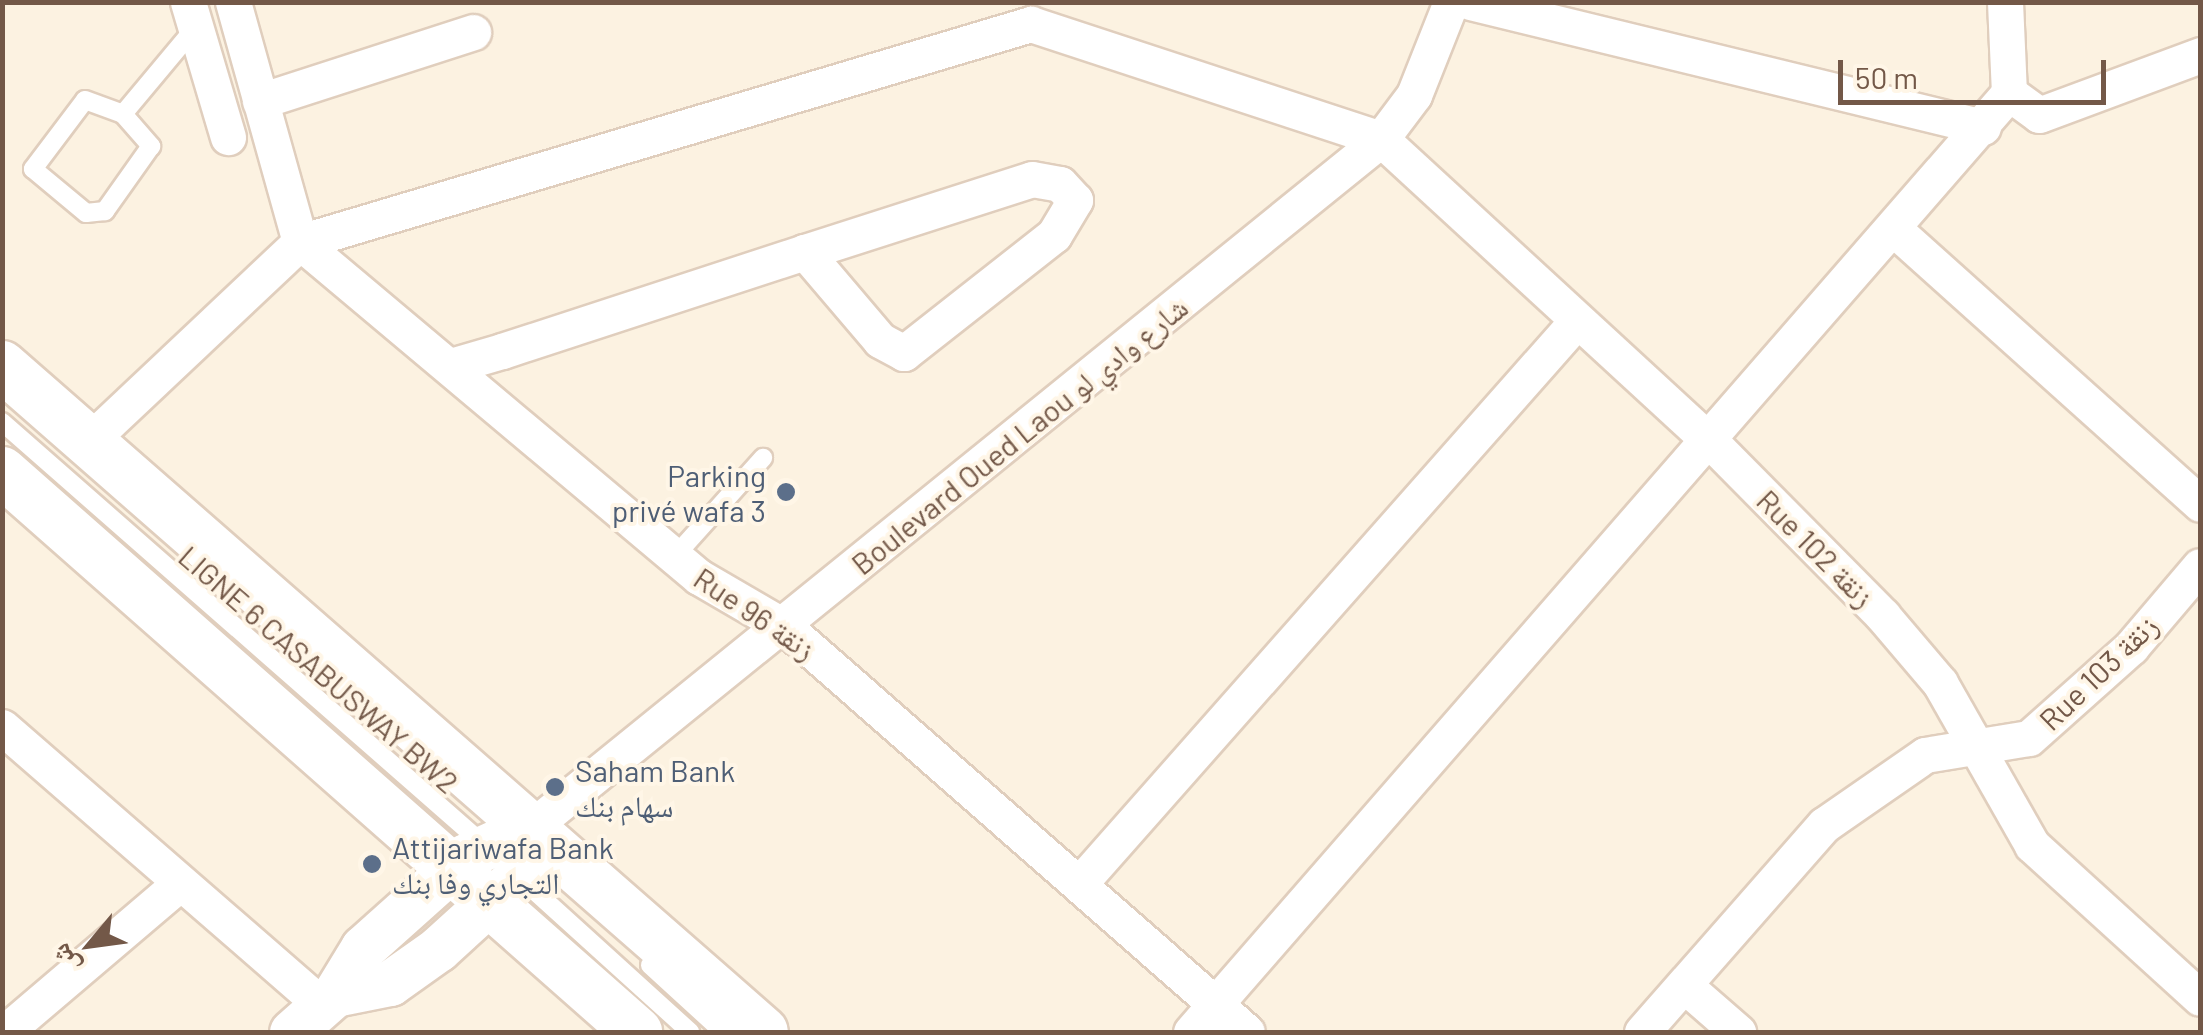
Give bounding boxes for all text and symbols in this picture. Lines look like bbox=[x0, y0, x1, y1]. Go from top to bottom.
scale bar bbox=[1843, 40, 2110, 102]
text: 50 m bbox=[1855, 59, 1918, 95]
street label: Boulevard Oued Laou شارع وادي لو bbox=[844, 288, 1194, 582]
place label: Parking privé wafa 3 bbox=[612, 457, 766, 528]
marker: Parking privé wafa 3 bbox=[775, 481, 797, 503]
street label: Rue 102 زنقة bbox=[1750, 482, 1882, 614]
street label: LIGNE 6 CASABUSWAY BW2 bbox=[172, 538, 466, 800]
street label: Rue 96 زنقة bbox=[688, 559, 822, 667]
street label: Rue 103 زنقة bbox=[2031, 607, 2165, 737]
place label: Saham Bank سهام بنك bbox=[575, 752, 735, 822]
marker: Saham Bank سهام بنك bbox=[544, 776, 566, 798]
place label: Attijariwafa Bank التجاري وفا بنك bbox=[392, 829, 614, 900]
marker: Attijariwafa Bank التجاري وفا بنك bbox=[361, 853, 383, 875]
north arrow bbox=[40, 895, 140, 995]
text: ش bbox=[42, 938, 86, 981]

